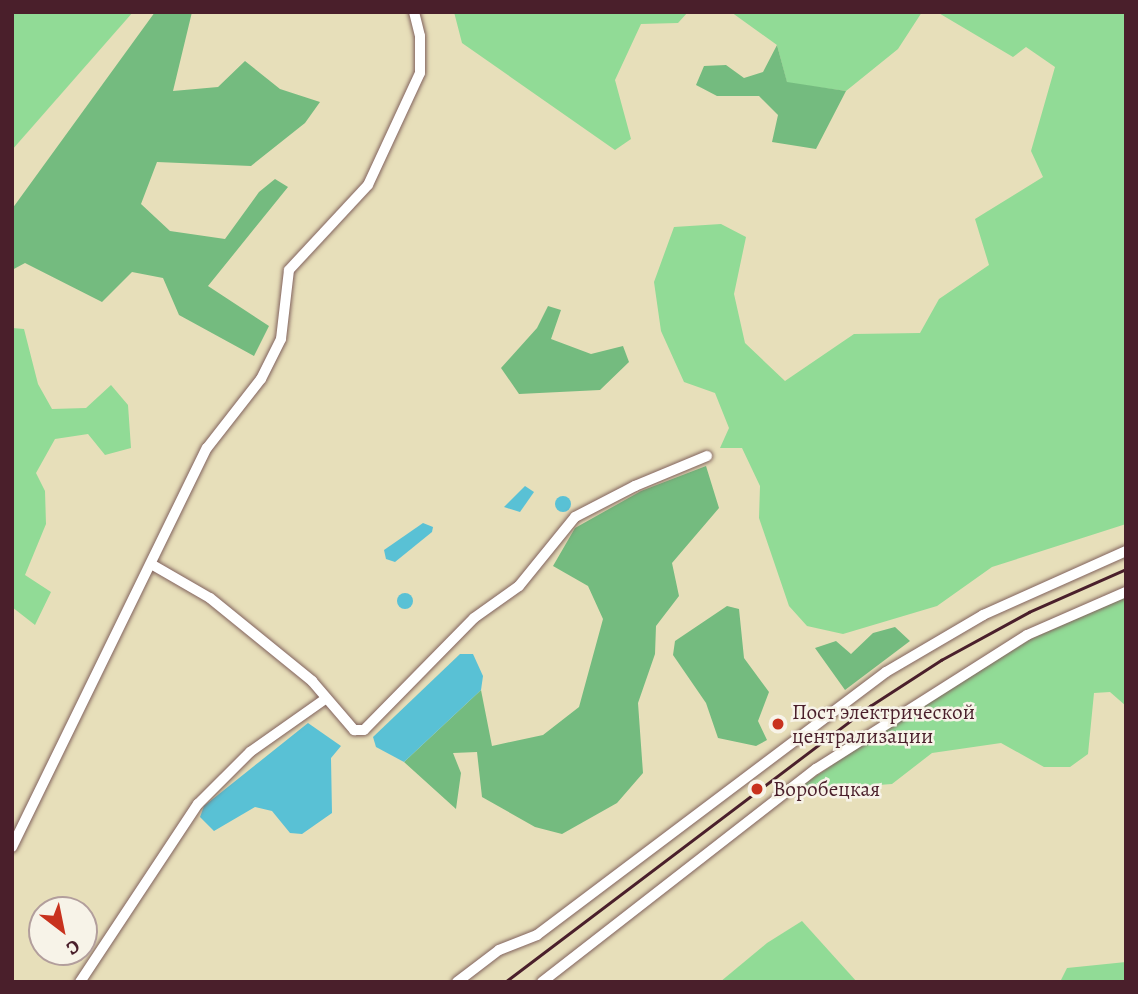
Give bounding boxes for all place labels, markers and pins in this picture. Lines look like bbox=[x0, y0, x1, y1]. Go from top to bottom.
place label: Пост электрической централизации bbox=[792, 699, 975, 749]
marker: Пост электрической централизации bbox=[770, 716, 786, 732]
place label: Воробецкая bbox=[773, 776, 880, 802]
marker: Воробецкая bbox=[747, 779, 767, 799]

